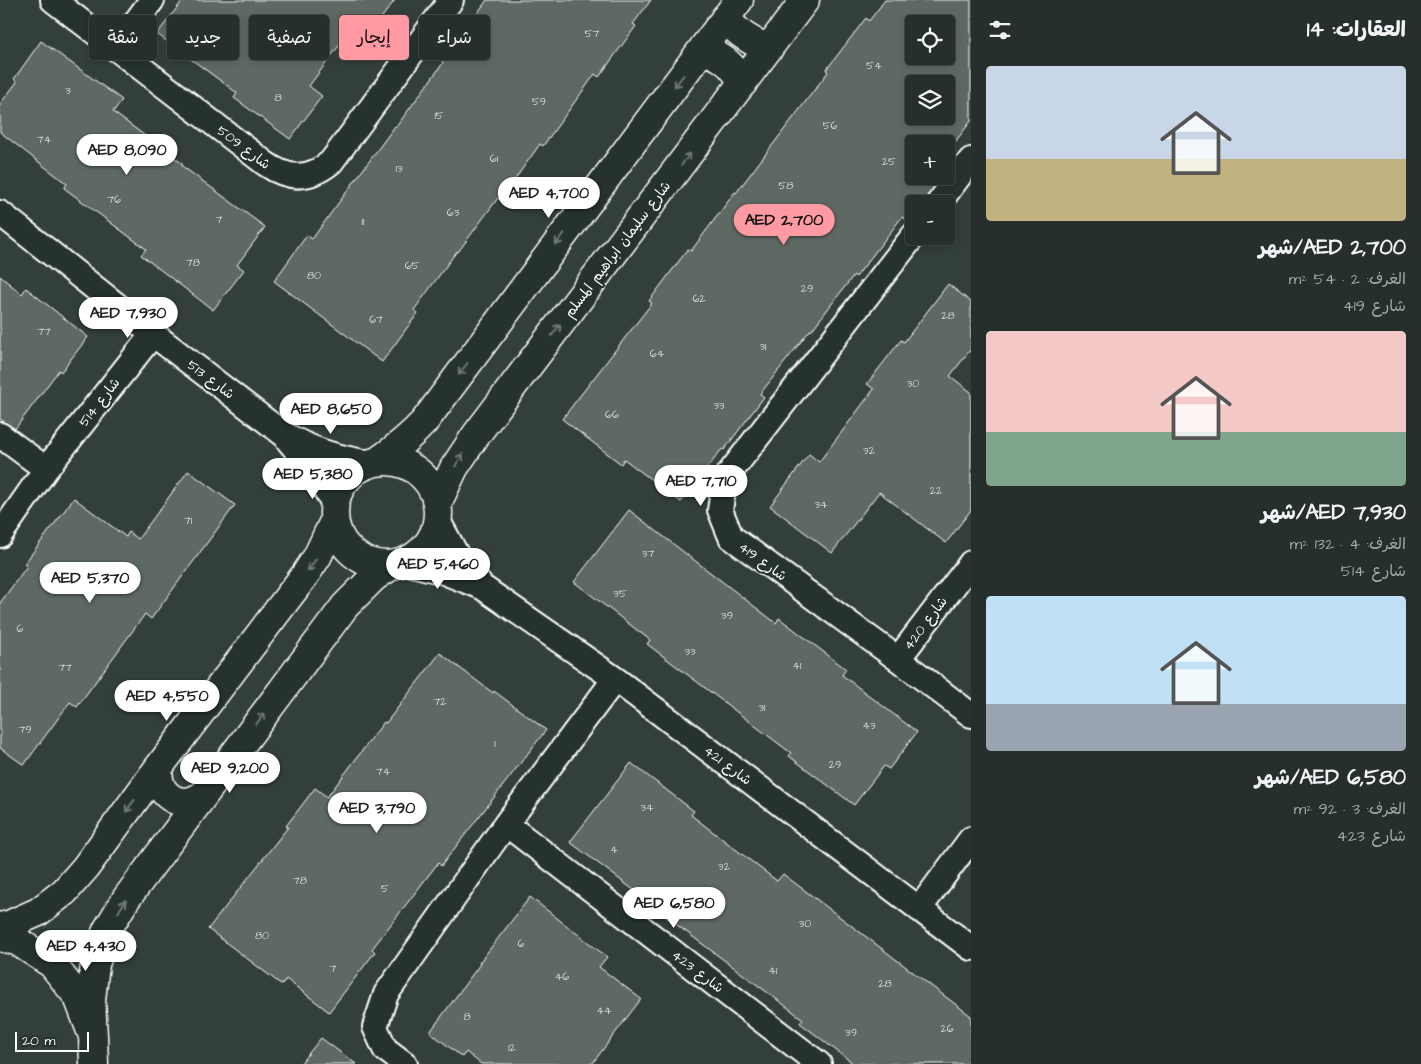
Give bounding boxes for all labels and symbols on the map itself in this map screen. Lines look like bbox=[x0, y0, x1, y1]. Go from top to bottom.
house number: 57 bbox=[585, 26, 600, 41]
house number: 54 bbox=[866, 58, 882, 73]
one-way arrow bbox=[674, 74, 684, 88]
house number: 3 bbox=[65, 83, 71, 98]
house number: 8 bbox=[274, 90, 282, 105]
house number: 59 bbox=[532, 94, 546, 109]
house number: 15 bbox=[434, 108, 444, 123]
house number: 56 bbox=[823, 118, 837, 133]
street label: شارع 509 bbox=[212, 121, 274, 175]
house number: 74 bbox=[37, 132, 52, 147]
pin: AED 8,090 bbox=[70, 134, 184, 176]
house number: 61 bbox=[490, 151, 499, 166]
one-way arrow bbox=[680, 152, 691, 165]
house number: 25 bbox=[882, 154, 896, 169]
house number: 13 bbox=[395, 161, 403, 176]
pin: AED 4,700 bbox=[492, 176, 606, 219]
street label: شارع سليمان ابراهيم المسلم bbox=[560, 177, 676, 322]
house number: 58 bbox=[779, 178, 793, 193]
house number: 76 bbox=[107, 192, 121, 207]
pin: AED 2,700 bbox=[727, 204, 841, 246]
house number: 63 bbox=[447, 205, 460, 220]
house number: 7 bbox=[216, 212, 223, 227]
house number: 11 bbox=[362, 214, 365, 229]
one-way arrow bbox=[555, 232, 566, 245]
house number: 78 bbox=[186, 255, 200, 270]
house number: 65 bbox=[405, 258, 420, 273]
house number: 80 bbox=[307, 268, 321, 283]
house number: 29 bbox=[801, 281, 813, 296]
house number: 62 bbox=[692, 291, 706, 306]
pin: AED 7,930 bbox=[71, 296, 185, 339]
house number: 28 bbox=[941, 308, 955, 323]
house number: 67 bbox=[369, 312, 383, 327]
one-way arrow bbox=[551, 323, 561, 337]
house number: 77 bbox=[37, 324, 51, 339]
house number: 31 bbox=[759, 339, 767, 354]
house number: 64 bbox=[650, 346, 665, 361]
street label: شارع 513 bbox=[183, 355, 238, 404]
one-way arrow bbox=[458, 362, 468, 376]
street label: شارع 514 bbox=[74, 374, 125, 431]
house number: 30 bbox=[907, 376, 919, 391]
pin: AED 8,650 bbox=[274, 392, 388, 435]
house number: 33 bbox=[713, 398, 725, 413]
house number: 66 bbox=[605, 407, 619, 422]
house number: 32 bbox=[863, 443, 876, 458]
one-way arrow bbox=[455, 454, 465, 468]
pin: AED 5,380 bbox=[256, 458, 370, 500]
pin: AED 7,710 bbox=[644, 464, 758, 507]
house number: 22 bbox=[930, 483, 943, 498]
house number: 34 bbox=[814, 497, 828, 512]
house number: 71 bbox=[184, 513, 193, 528]
street label: شارع 419 bbox=[734, 537, 791, 586]
house number: 37 bbox=[642, 546, 654, 561]
pin: AED 5,460 bbox=[381, 548, 495, 590]
one-way arrow bbox=[307, 557, 317, 571]
pin: AED 5,370 bbox=[33, 562, 147, 604]
house number: 35 bbox=[613, 586, 627, 601]
street label: شارع 420 bbox=[899, 593, 953, 654]
house number: 39 bbox=[721, 608, 733, 623]
house number: 6 bbox=[17, 621, 24, 636]
house number: 33 bbox=[684, 644, 696, 659]
house number: 41 bbox=[793, 658, 802, 673]
house number: 77 bbox=[58, 660, 72, 675]
pin: AED 4,550 bbox=[110, 680, 224, 722]
house number: 72 bbox=[433, 694, 447, 709]
house number: 31 bbox=[758, 700, 766, 715]
one-way arrow bbox=[254, 713, 265, 726]
house number: 43 bbox=[862, 718, 876, 733]
house number: 79 bbox=[18, 722, 32, 737]
house number: 1 bbox=[494, 736, 496, 751]
street label: شارع 421 bbox=[699, 741, 755, 790]
pin: AED 9,200 bbox=[173, 752, 287, 794]
house number: 29 bbox=[829, 757, 841, 772]
house number: 74 bbox=[376, 764, 391, 779]
pin: AED 3,790 bbox=[320, 792, 434, 834]
one-way arrow bbox=[125, 799, 136, 813]
house number: 34 bbox=[640, 800, 654, 815]
house number: 4 bbox=[610, 842, 618, 857]
house number: 32 bbox=[718, 859, 731, 874]
house number: 78 bbox=[293, 873, 307, 888]
house number: 5 bbox=[381, 881, 389, 896]
pin: AED 6,580 bbox=[617, 886, 731, 929]
one-way arrow bbox=[117, 899, 127, 913]
house number: 30 bbox=[799, 916, 811, 931]
house number: 80 bbox=[255, 928, 269, 943]
pin: AED 4,430 bbox=[29, 930, 143, 972]
house number: 6 bbox=[518, 936, 525, 951]
street label: شارع 423 bbox=[667, 946, 728, 998]
house number: 7 bbox=[330, 961, 337, 976]
house number: 41 bbox=[769, 963, 778, 978]
house number: 46 bbox=[555, 969, 569, 984]
house number: 28 bbox=[878, 976, 892, 991]
house number: 44 bbox=[597, 1003, 612, 1018]
house number: 8 bbox=[463, 1009, 471, 1024]
house number: 26 bbox=[940, 1021, 954, 1036]
house number: 39 bbox=[845, 1025, 857, 1040]
scale bar bbox=[15, 1029, 89, 1052]
house number: 12 bbox=[508, 1040, 517, 1055]

